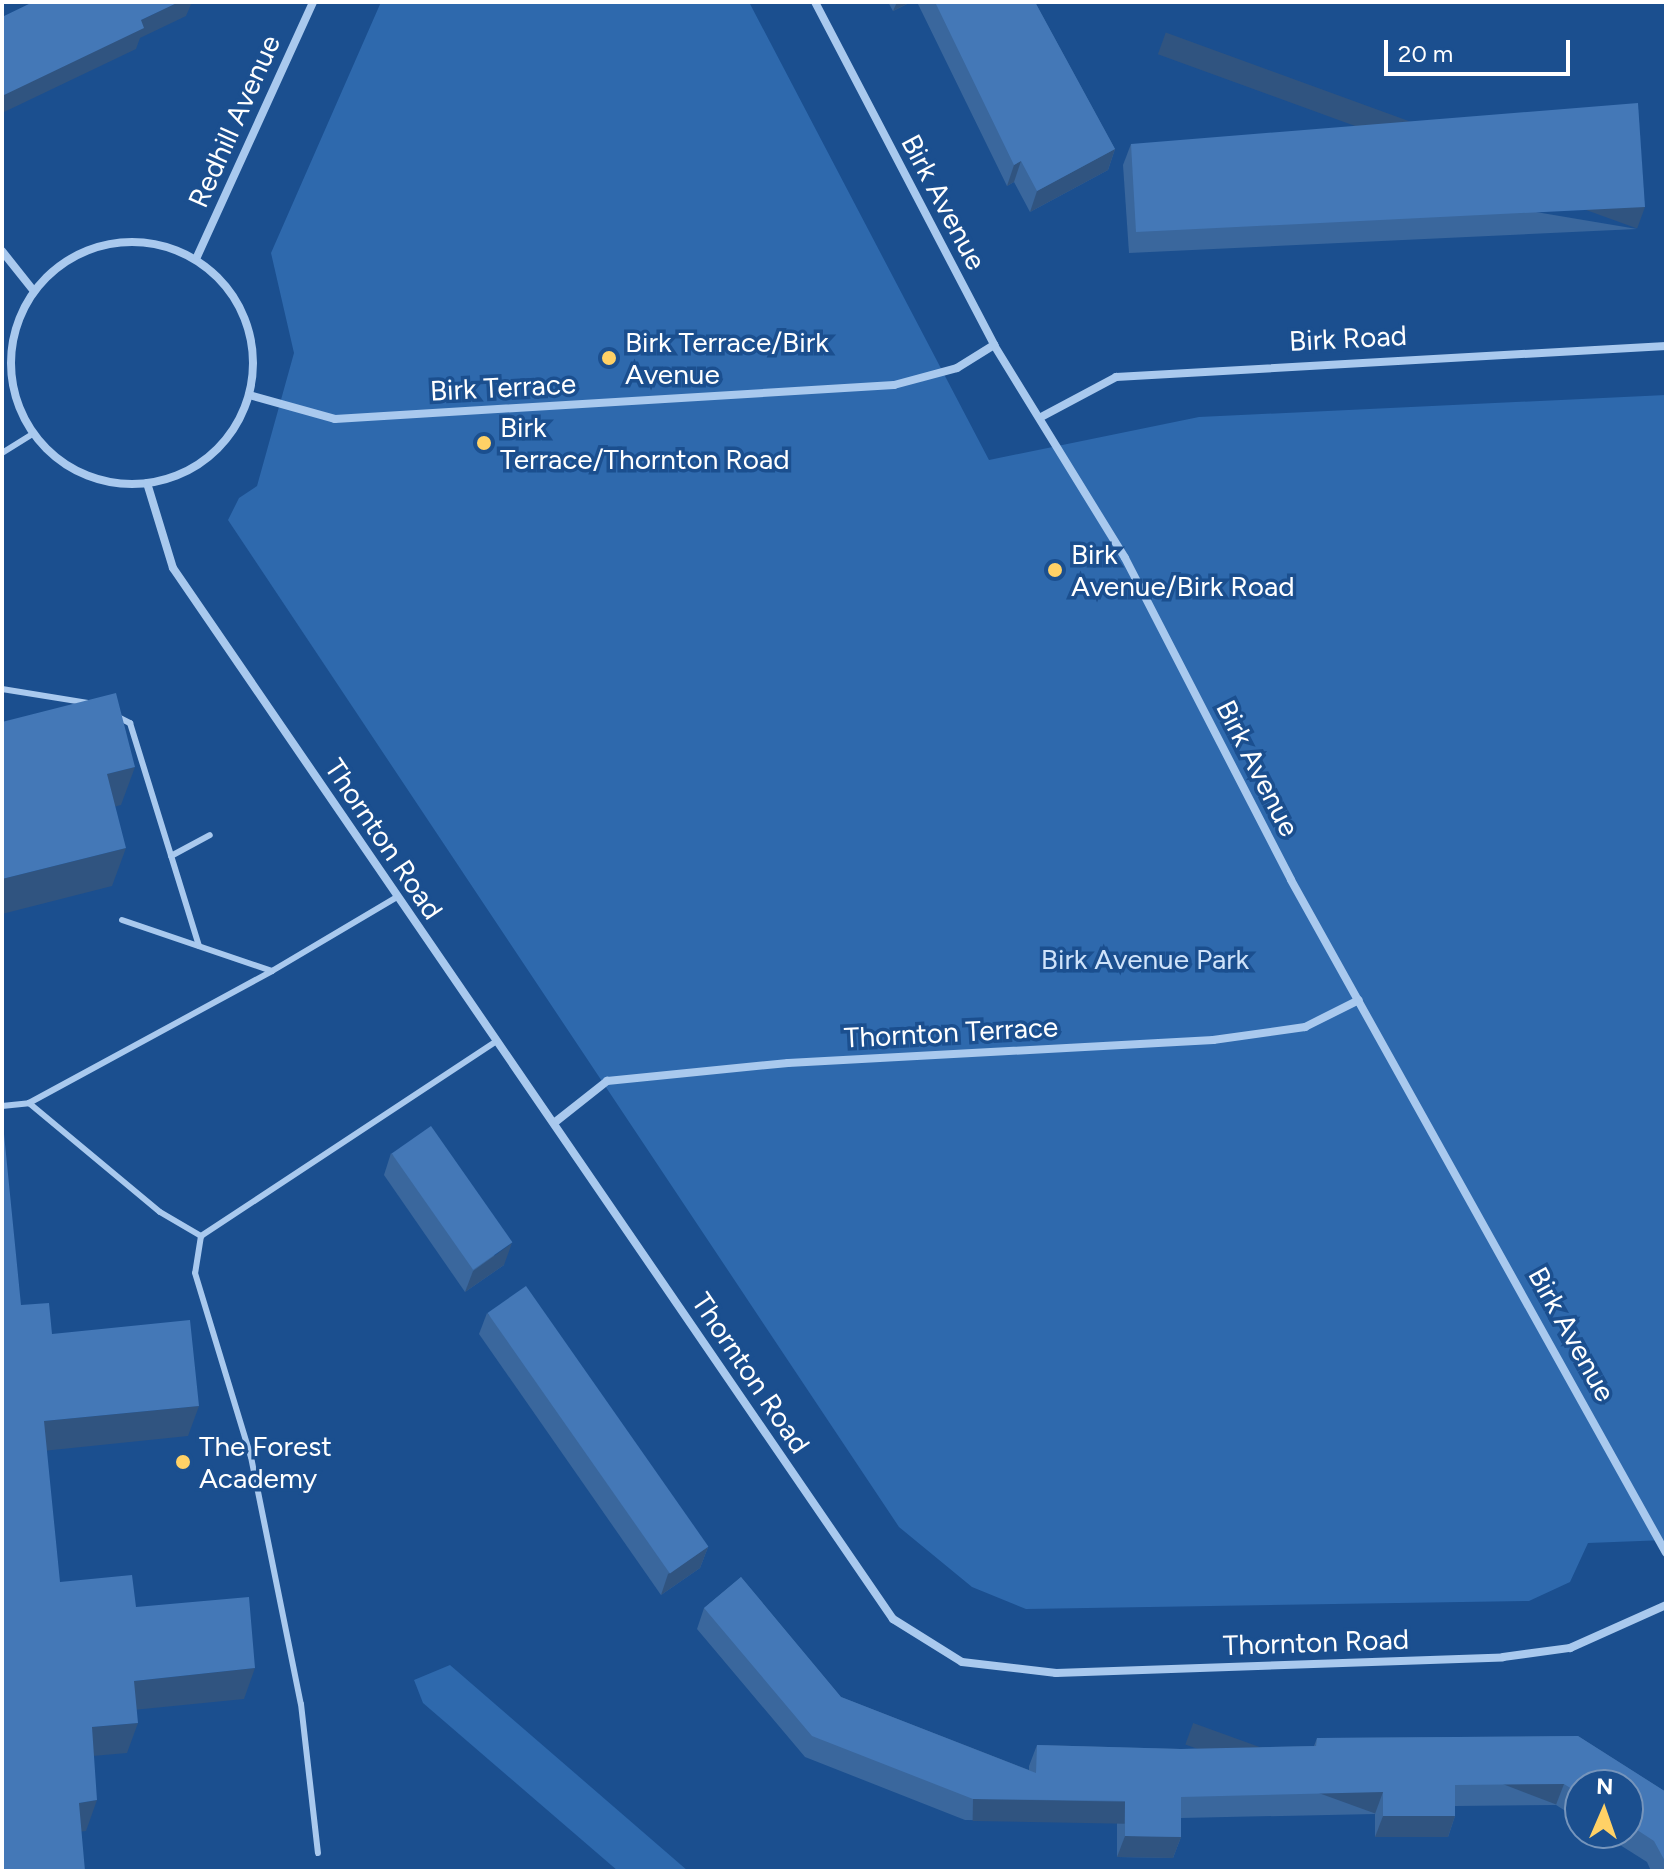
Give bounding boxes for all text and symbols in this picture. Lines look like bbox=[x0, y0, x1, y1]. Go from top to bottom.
scale bar bbox=[1388, 24, 1574, 74]
street label: Redhill Avenue bbox=[181, 30, 287, 212]
text: 20 m bbox=[1398, 39, 1453, 68]
street label: Birk Avenue bbox=[894, 129, 994, 275]
street label: Birk Road bbox=[1288, 318, 1408, 358]
place label: Birk Terrace/Birk Avenue bbox=[625, 325, 829, 391]
marker: Birk Terrace/Birk Avenue bbox=[600, 349, 618, 367]
street label: Birk Terrace bbox=[429, 366, 577, 408]
place label: Birk Terrace/Thornton Road bbox=[500, 410, 790, 476]
marker: Birk Terrace/Thornton Road bbox=[475, 434, 493, 452]
place label: Birk Avenue/Birk Road bbox=[1071, 537, 1295, 603]
marker: Birk Avenue/Birk Road bbox=[1046, 561, 1064, 579]
street label: Birk Avenue bbox=[1209, 694, 1307, 842]
street label: Thornton Road bbox=[318, 752, 450, 926]
park label: Birk Avenue Park bbox=[1041, 942, 1249, 976]
street label: Thornton Terrace bbox=[843, 1010, 1059, 1054]
street label: Birk Avenue bbox=[1521, 1261, 1623, 1407]
street label: Thornton Road bbox=[685, 1286, 817, 1460]
place label: The Forest Academy bbox=[199, 1429, 332, 1495]
marker: The Forest Academy bbox=[174, 1453, 192, 1471]
street label: Thornton Road bbox=[1222, 1622, 1410, 1662]
north arrow bbox=[1564, 1769, 1644, 1849]
text: N bbox=[1596, 1773, 1614, 1800]

